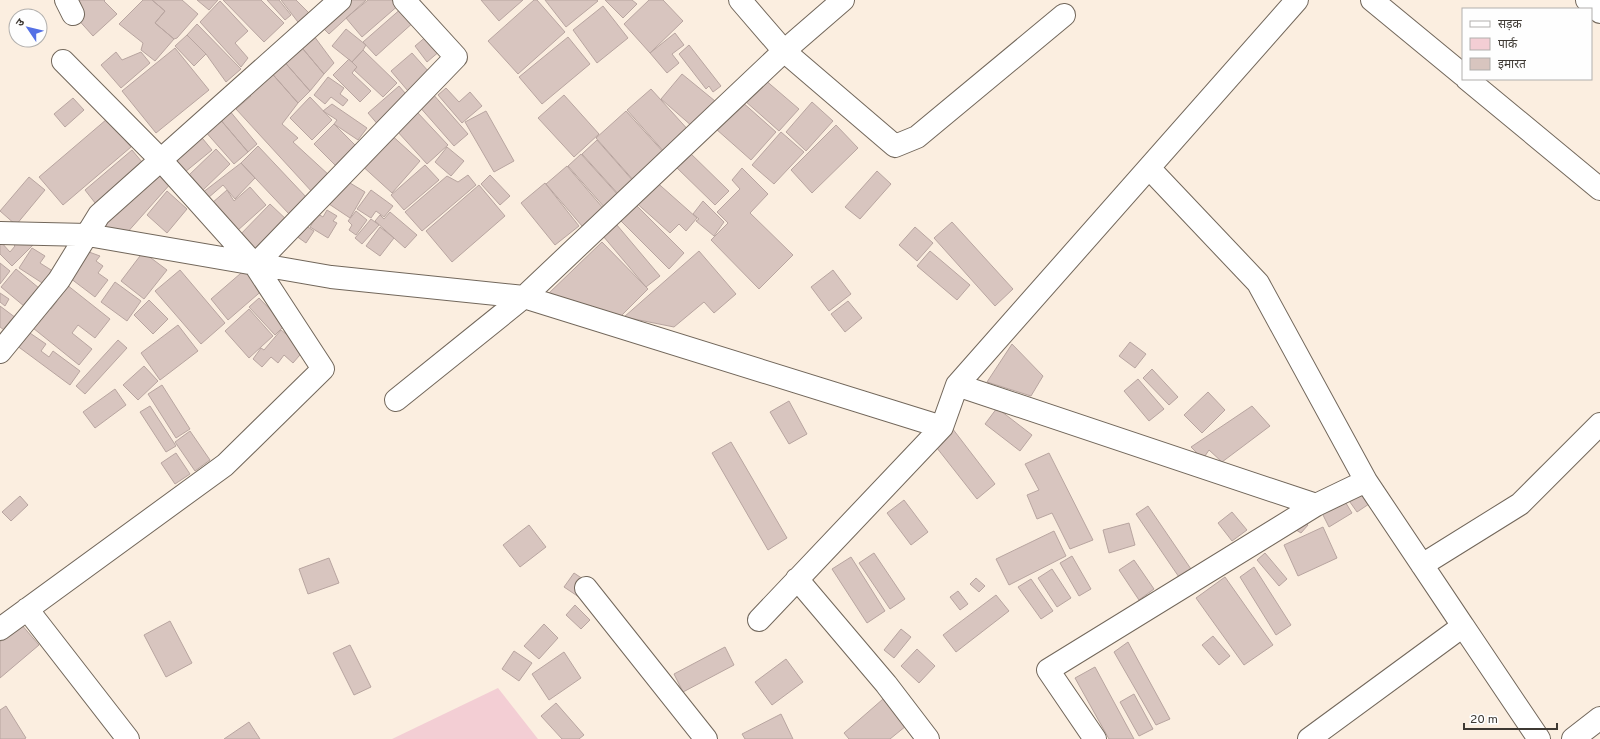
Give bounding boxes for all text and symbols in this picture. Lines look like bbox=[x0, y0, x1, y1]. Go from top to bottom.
north arrow bbox=[8, 8, 48, 48]
legend bbox=[1462, 8, 1592, 80]
text: उ bbox=[13, 16, 29, 29]
text: सड़क bbox=[1498, 17, 1523, 33]
text: पार्क bbox=[1498, 37, 1518, 53]
text: इमारत bbox=[1498, 57, 1527, 73]
scale bar bbox=[1464, 705, 1557, 731]
text: 20 m bbox=[1470, 712, 1498, 728]

